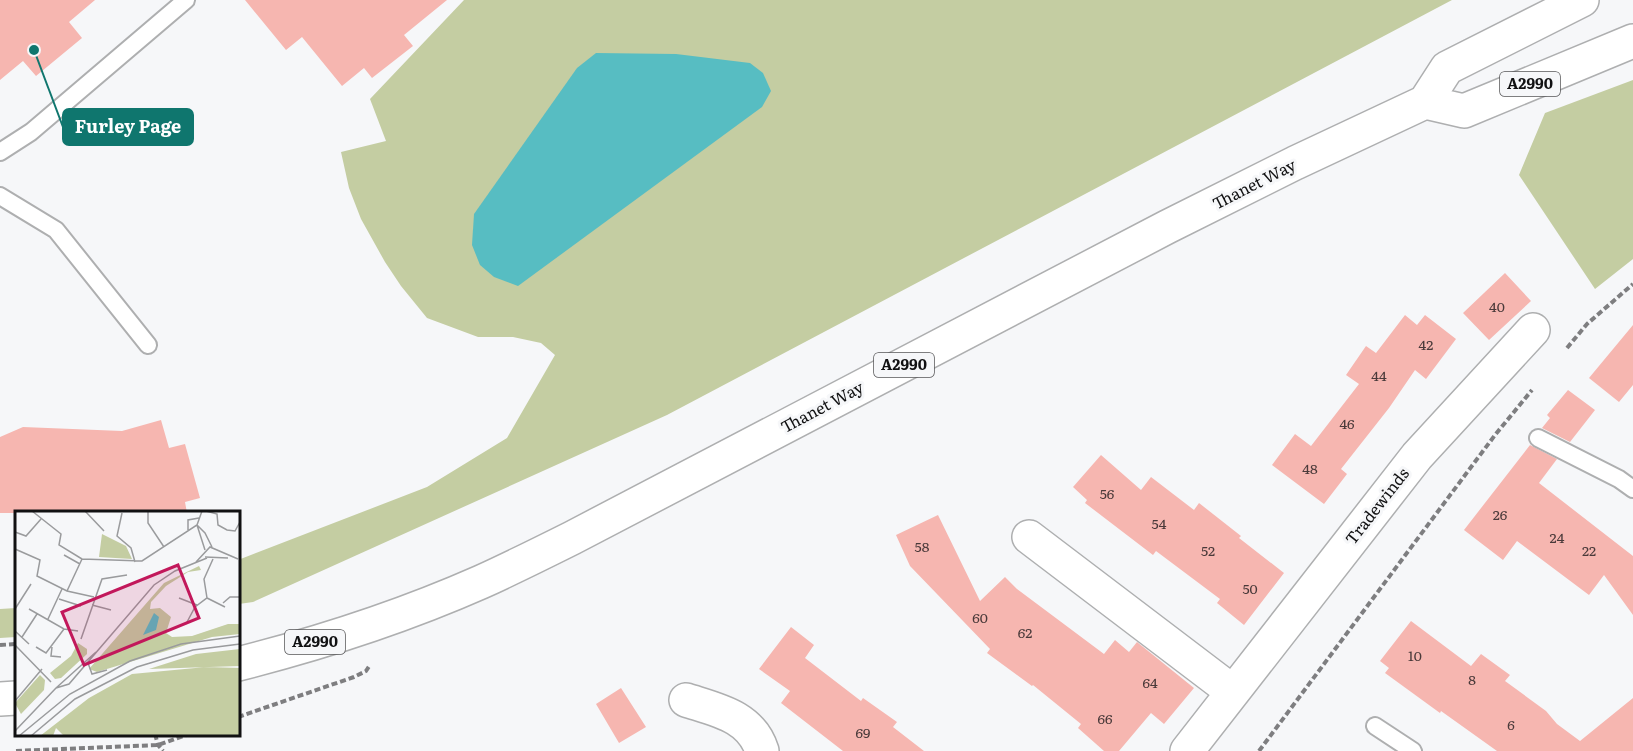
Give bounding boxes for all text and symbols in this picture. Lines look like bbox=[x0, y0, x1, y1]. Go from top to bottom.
road number: A2990 bbox=[1500, 72, 1560, 96]
callout: Furley Page bbox=[63, 109, 193, 145]
text: Furley Page bbox=[75, 112, 181, 139]
street label: Thanet Way bbox=[1208, 151, 1300, 214]
house number: 40 bbox=[1489, 296, 1505, 316]
house number: 42 bbox=[1419, 334, 1433, 354]
road number: A2990 bbox=[874, 353, 934, 377]
house number: 44 bbox=[1371, 365, 1387, 385]
street label: Thanet Way bbox=[776, 374, 868, 438]
house number: 46 bbox=[1339, 413, 1355, 433]
house number: 48 bbox=[1302, 458, 1318, 478]
street label: Tradewinds bbox=[1338, 462, 1414, 549]
house number: 56 bbox=[1100, 483, 1115, 503]
house number: 26 bbox=[1493, 504, 1508, 524]
inset map bbox=[15, 511, 240, 736]
house number: 54 bbox=[1152, 513, 1167, 533]
house number: 24 bbox=[1550, 527, 1565, 547]
house number: 58 bbox=[915, 536, 930, 556]
house number: 52 bbox=[1201, 540, 1215, 560]
house number: 22 bbox=[1582, 540, 1596, 560]
house number: 50 bbox=[1242, 578, 1258, 598]
house number: 60 bbox=[972, 607, 988, 627]
house number: 62 bbox=[1018, 622, 1032, 642]
road number: A2990 bbox=[285, 630, 345, 654]
house number: 10 bbox=[1408, 645, 1422, 665]
house number: 8 bbox=[1468, 669, 1476, 689]
house number: 64 bbox=[1142, 672, 1158, 692]
house number: 66 bbox=[1097, 708, 1113, 728]
house number: 6 bbox=[1507, 714, 1515, 734]
house number: 69 bbox=[856, 722, 870, 742]

